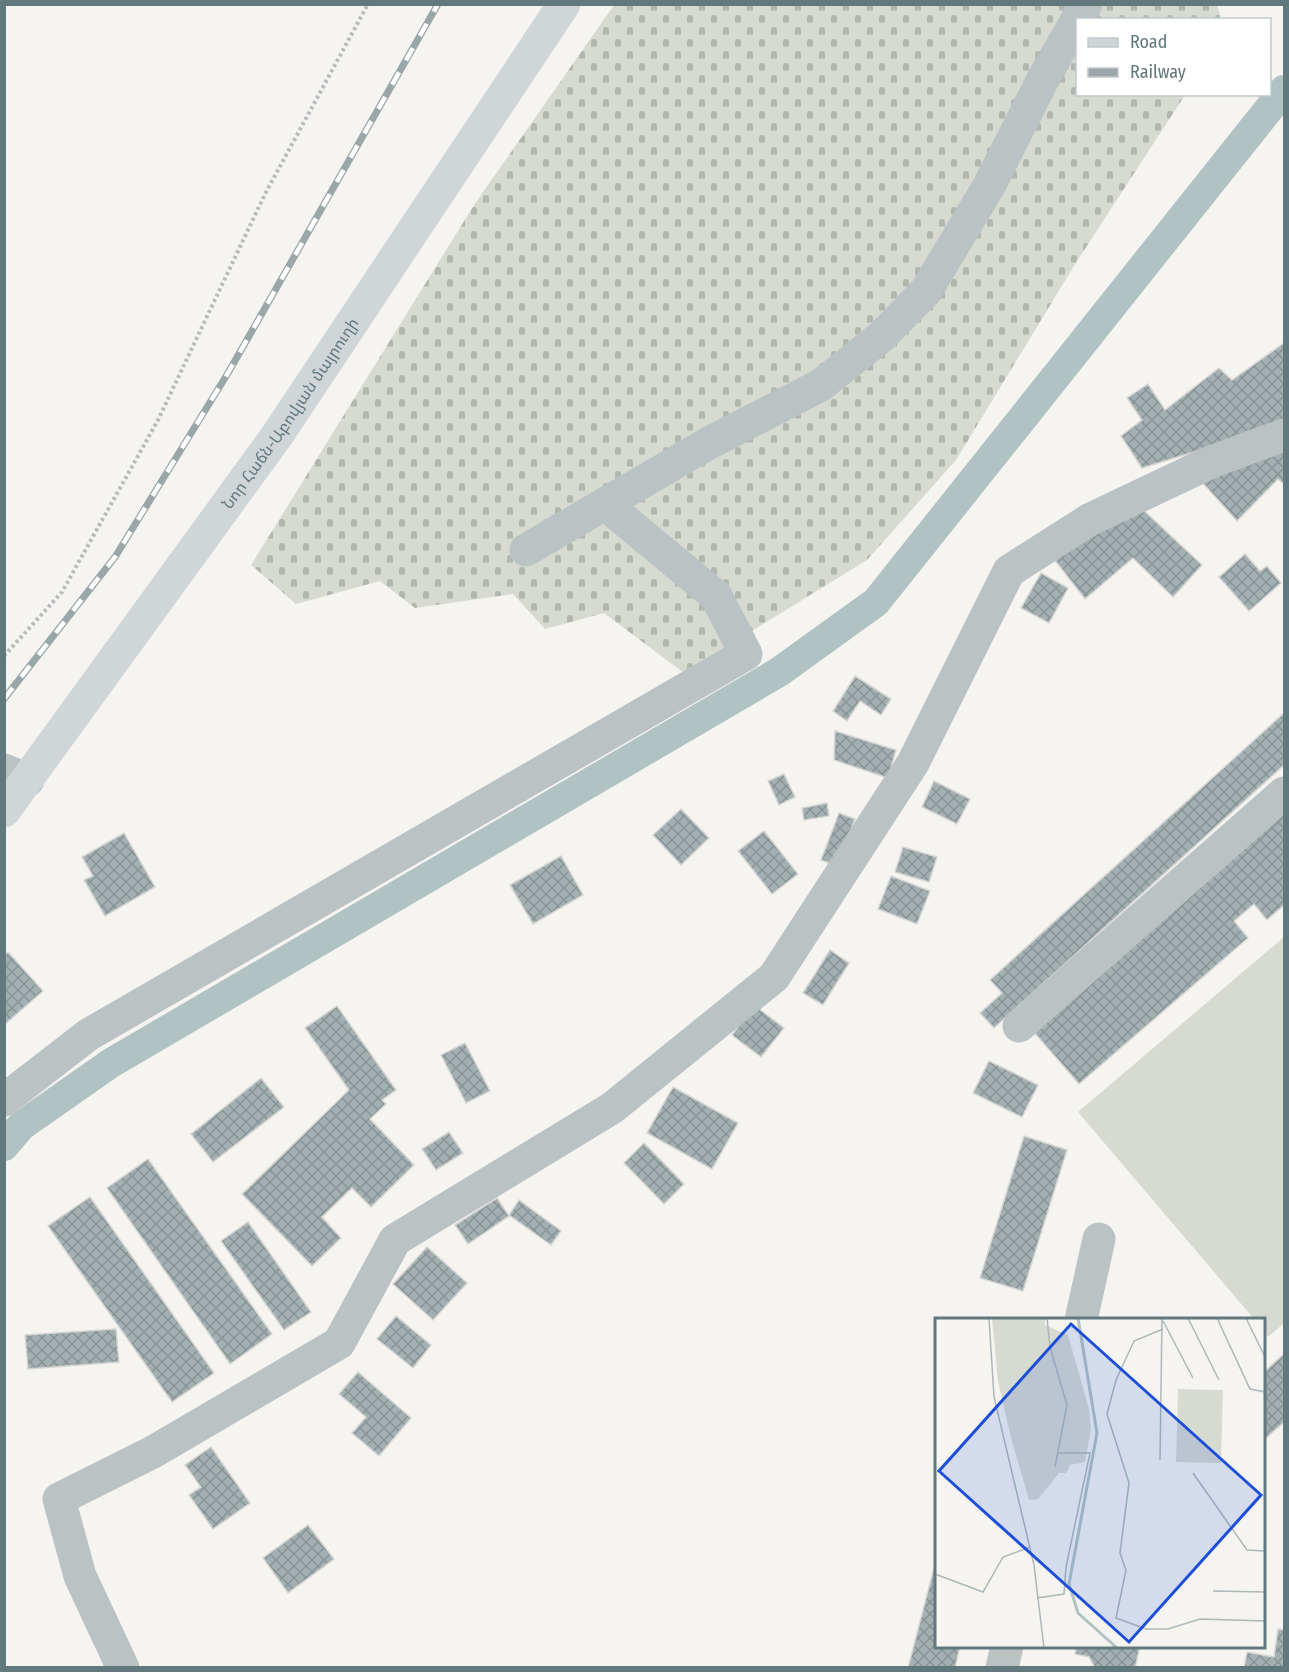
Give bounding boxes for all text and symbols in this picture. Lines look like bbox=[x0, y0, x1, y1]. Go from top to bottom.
legend bbox=[1076, 18, 1271, 96]
text: Road bbox=[1130, 31, 1167, 53]
text: Railway bbox=[1130, 61, 1186, 83]
street label: Նոր Հաճն-Աբովյան մայրուղի bbox=[217, 314, 362, 512]
inset map bbox=[935, 1318, 1265, 1648]

